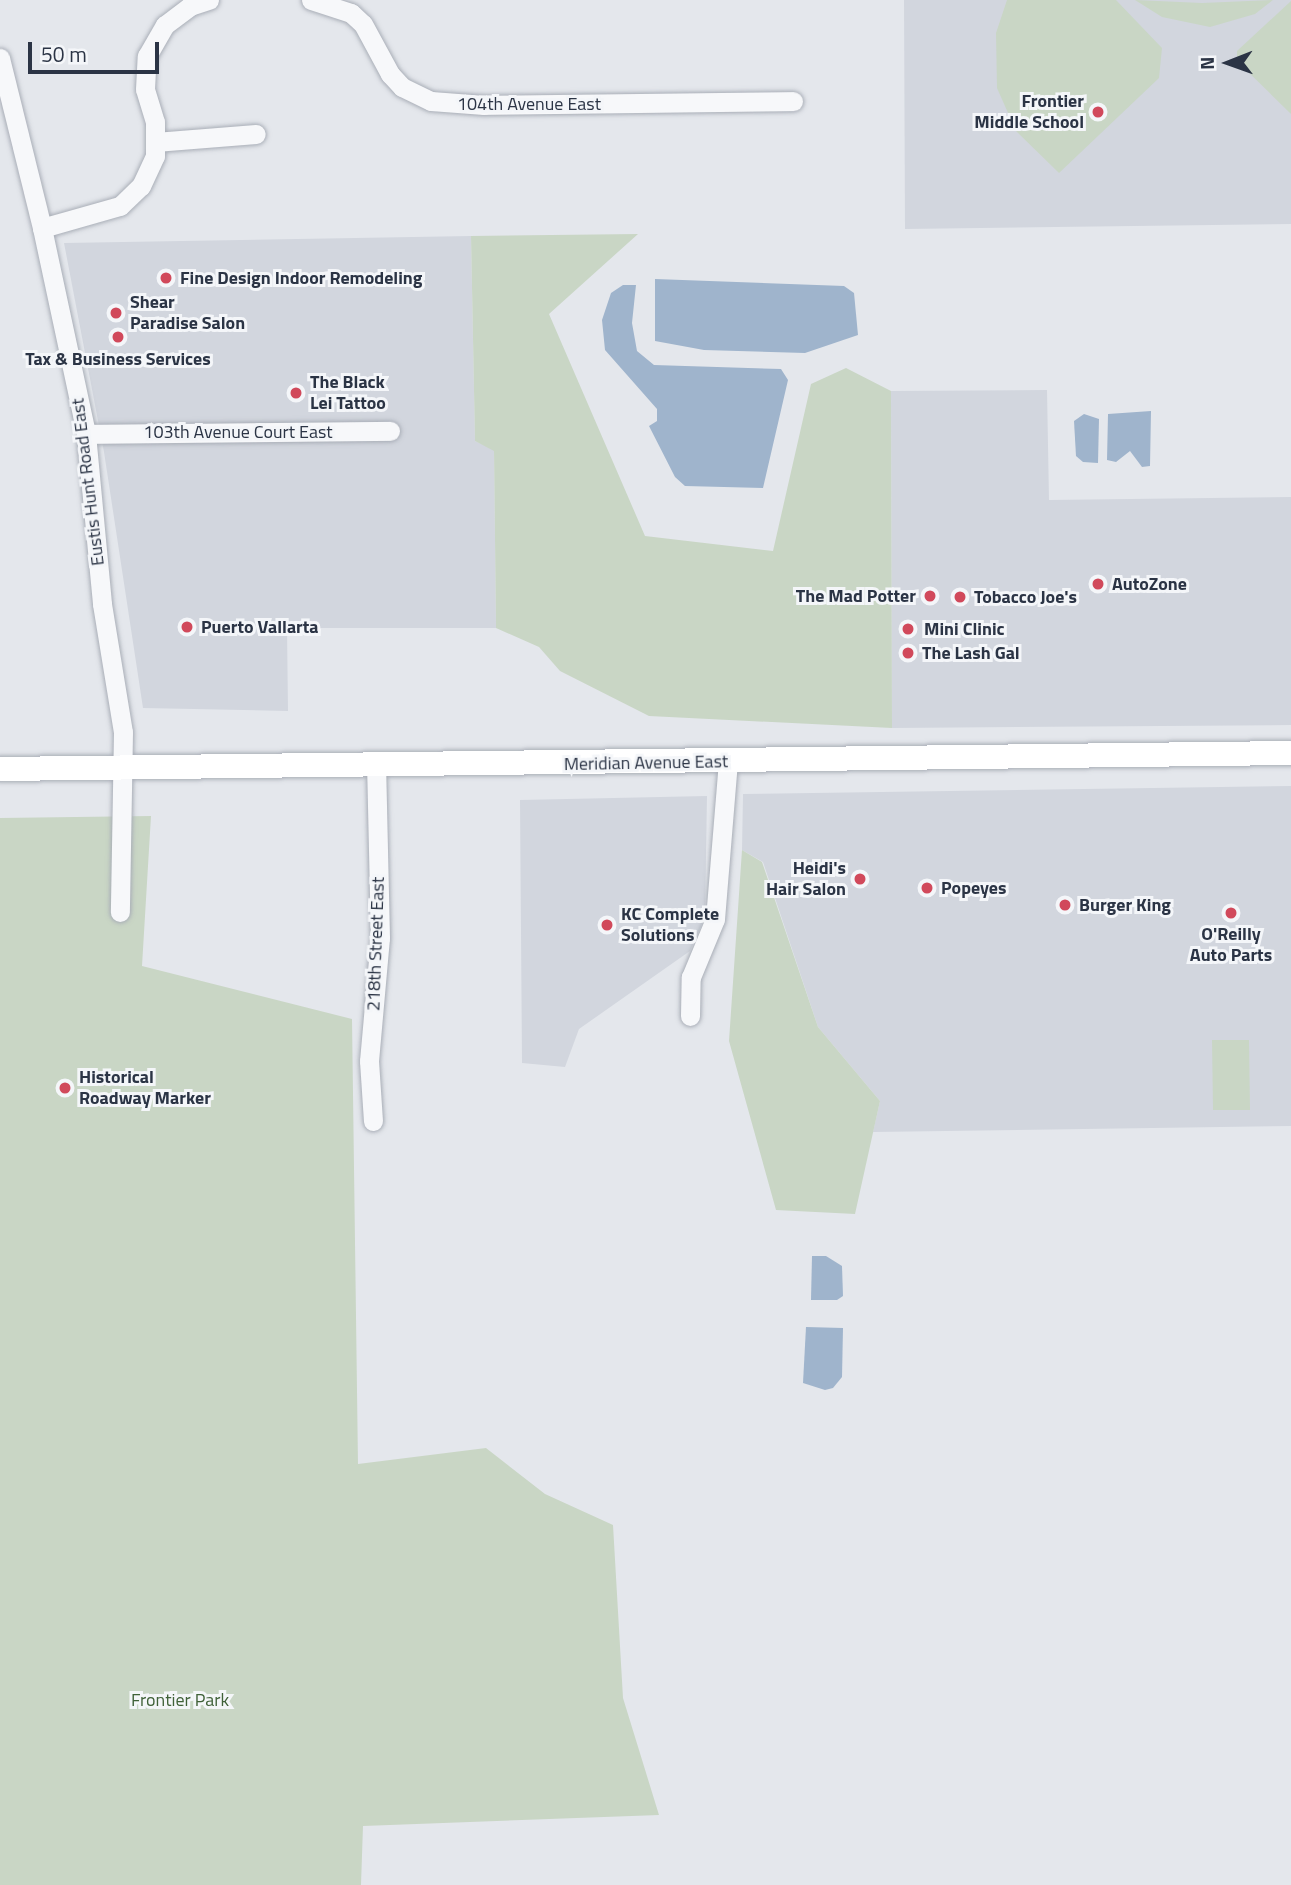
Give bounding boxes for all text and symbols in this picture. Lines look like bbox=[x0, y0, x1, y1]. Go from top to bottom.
scale bar bbox=[32, 28, 163, 72]
north arrow bbox=[1193, 28, 1263, 98]
text: 50 m bbox=[41, 38, 87, 70]
text: N bbox=[1192, 57, 1221, 70]
place label: Frontier Middle School bbox=[974, 91, 1084, 134]
street label: 104th Avenue East bbox=[457, 93, 601, 115]
marker: Frontier Middle School bbox=[1090, 104, 1106, 120]
place label: Fine Design Indoor Remodeling bbox=[180, 267, 422, 289]
marker: Fine Design Indoor Remodeling bbox=[158, 270, 174, 286]
place label: Shear Paradise Salon bbox=[130, 292, 245, 334]
marker: Shear Paradise Salon bbox=[108, 305, 124, 321]
marker: Tax & Business Services bbox=[110, 329, 126, 345]
place label: Tax & Business Services bbox=[25, 348, 211, 370]
place label: The Black Lei Tattoo bbox=[310, 372, 386, 414]
marker: The Black Lei Tattoo bbox=[288, 385, 304, 401]
street label: Eustis Hunt Road East bbox=[67, 397, 109, 567]
street label: 103th Avenue Court East bbox=[143, 421, 333, 443]
place label: AutoZone bbox=[1112, 573, 1187, 595]
marker: AutoZone bbox=[1090, 576, 1106, 592]
place label: The Mad Potter bbox=[796, 585, 916, 607]
place label: Tobacco Joe's bbox=[974, 586, 1077, 608]
marker: The Mad Potter bbox=[922, 588, 938, 604]
marker: Tobacco Joe's bbox=[952, 589, 968, 605]
place label: Puerto Vallarta bbox=[201, 616, 319, 638]
place label: Mini Clinic bbox=[924, 618, 1005, 640]
marker: Puerto Vallarta bbox=[179, 619, 195, 635]
marker: Mini Clinic bbox=[898, 619, 918, 639]
place label: The Lash Gal bbox=[922, 642, 1020, 664]
marker: The Lash Gal bbox=[900, 645, 916, 661]
street label: Meridian Avenue East bbox=[564, 751, 728, 775]
place label: Heidi's Hair Salon bbox=[766, 858, 846, 900]
marker: Heidi's Hair Salon bbox=[852, 871, 868, 887]
street label: 218th Street East bbox=[363, 877, 389, 1011]
place label: Popeyes bbox=[941, 877, 1007, 899]
marker: Popeyes bbox=[919, 880, 935, 896]
place label: Burger King bbox=[1079, 894, 1171, 916]
marker: Burger King bbox=[1057, 897, 1073, 913]
place label: KC Complete Solutions bbox=[621, 904, 719, 946]
marker: O'Reilly Auto Parts bbox=[1223, 905, 1239, 921]
marker: KC Complete Solutions bbox=[599, 917, 615, 933]
place label: O'Reilly Auto Parts bbox=[1190, 924, 1272, 967]
place label: Historical Roadway Marker bbox=[79, 1067, 211, 1110]
marker: Historical Roadway Marker bbox=[57, 1080, 73, 1096]
park label: Frontier Park bbox=[131, 1689, 229, 1711]

